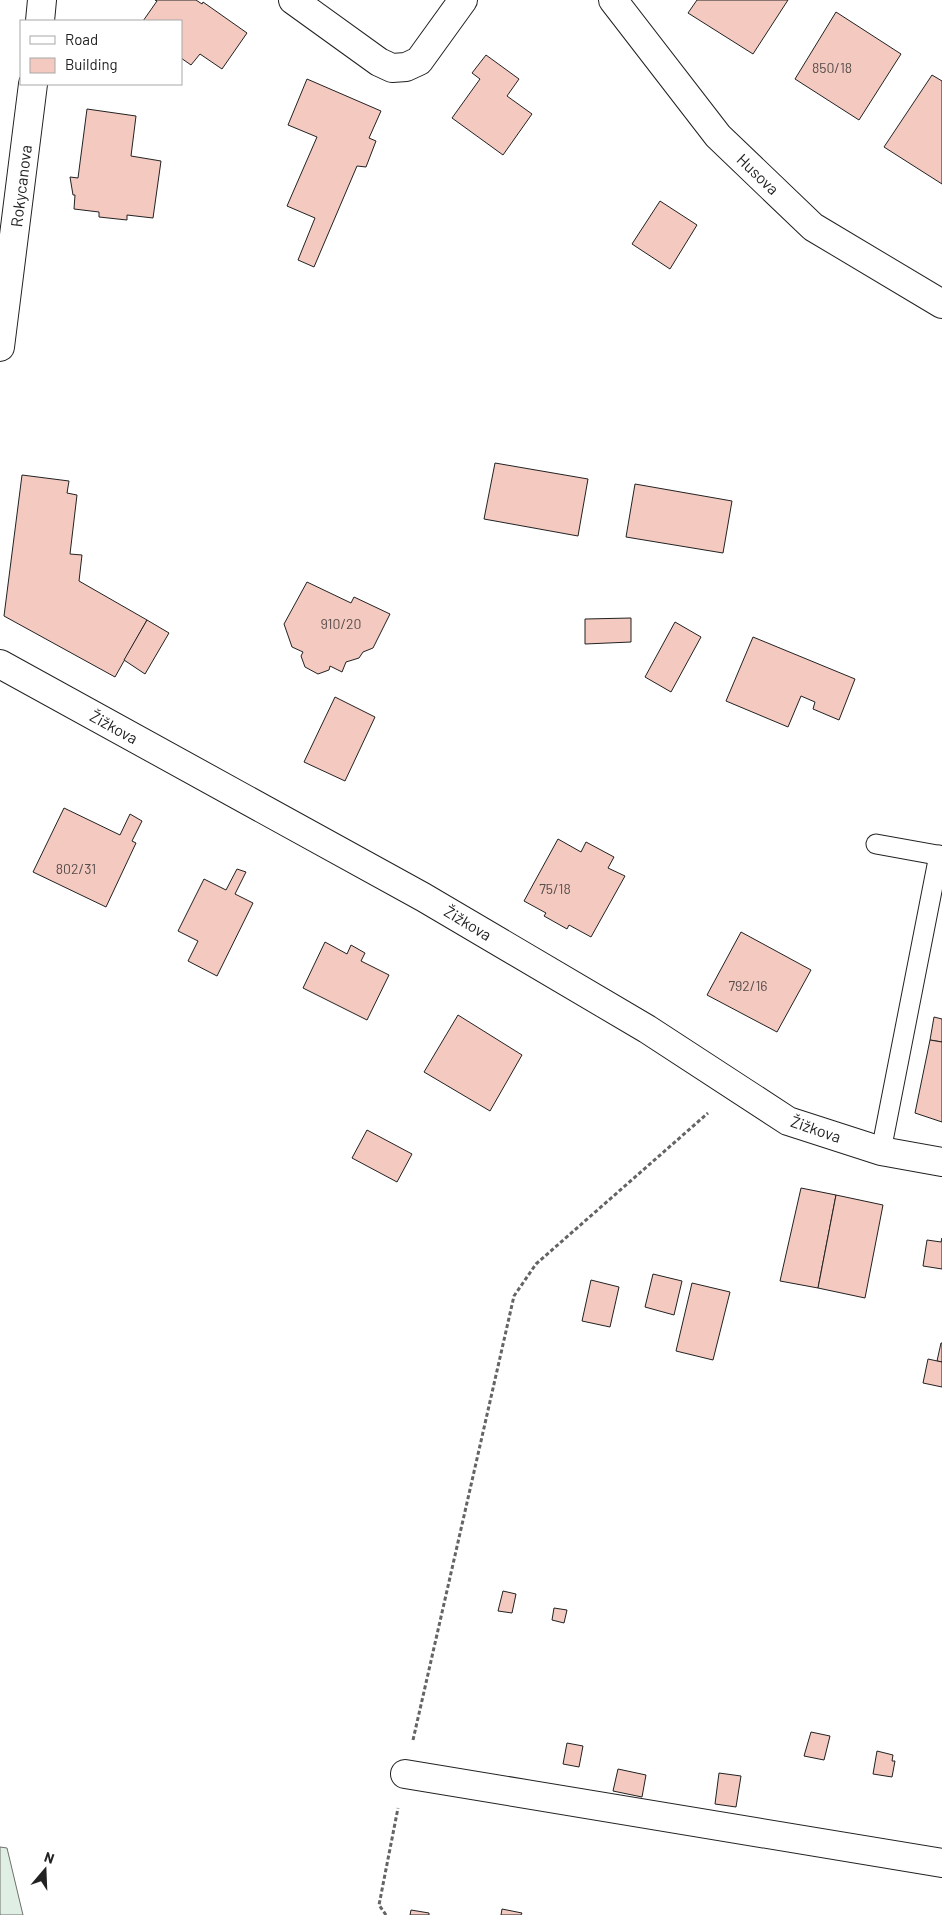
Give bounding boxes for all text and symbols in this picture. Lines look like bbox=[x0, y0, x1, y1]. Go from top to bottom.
legend bbox=[20, 20, 182, 85]
text: Road bbox=[65, 30, 98, 48]
text: Building bbox=[65, 55, 118, 73]
house number: 850/18 bbox=[812, 59, 852, 76]
street label: Rokycanova bbox=[6, 144, 35, 228]
street label: Husova bbox=[733, 149, 783, 198]
house number: 910/20 bbox=[321, 615, 361, 632]
street label: Žižkova bbox=[87, 706, 141, 747]
house number: 802/31 bbox=[56, 860, 96, 877]
house number: 75/18 bbox=[539, 880, 571, 897]
street label: Žižkova bbox=[441, 901, 495, 944]
house number: 792/16 bbox=[728, 977, 768, 994]
street label: Žižkova bbox=[789, 1111, 844, 1146]
north arrow bbox=[20, 1845, 70, 1895]
text: N bbox=[42, 1848, 57, 1867]

